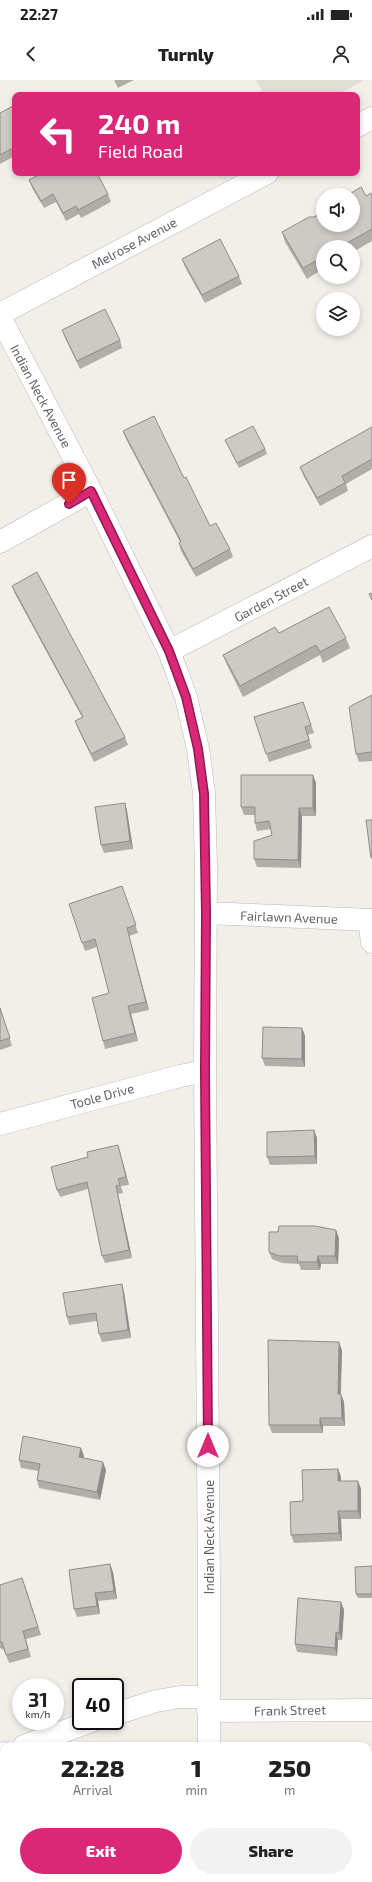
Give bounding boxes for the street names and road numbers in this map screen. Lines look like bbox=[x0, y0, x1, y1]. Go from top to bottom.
street label: Melrose Avenue bbox=[89, 214, 179, 272]
street label: Indian Neck Avenue bbox=[7, 342, 75, 450]
street label: Garden Street bbox=[231, 573, 311, 625]
street label: Fairlawn Avenue bbox=[240, 907, 338, 927]
street label: Toole Drive bbox=[68, 1080, 136, 1112]
street label: Indian Neck Avenue bbox=[201, 1480, 217, 1594]
street label: Frank Street bbox=[254, 1701, 326, 1719]

